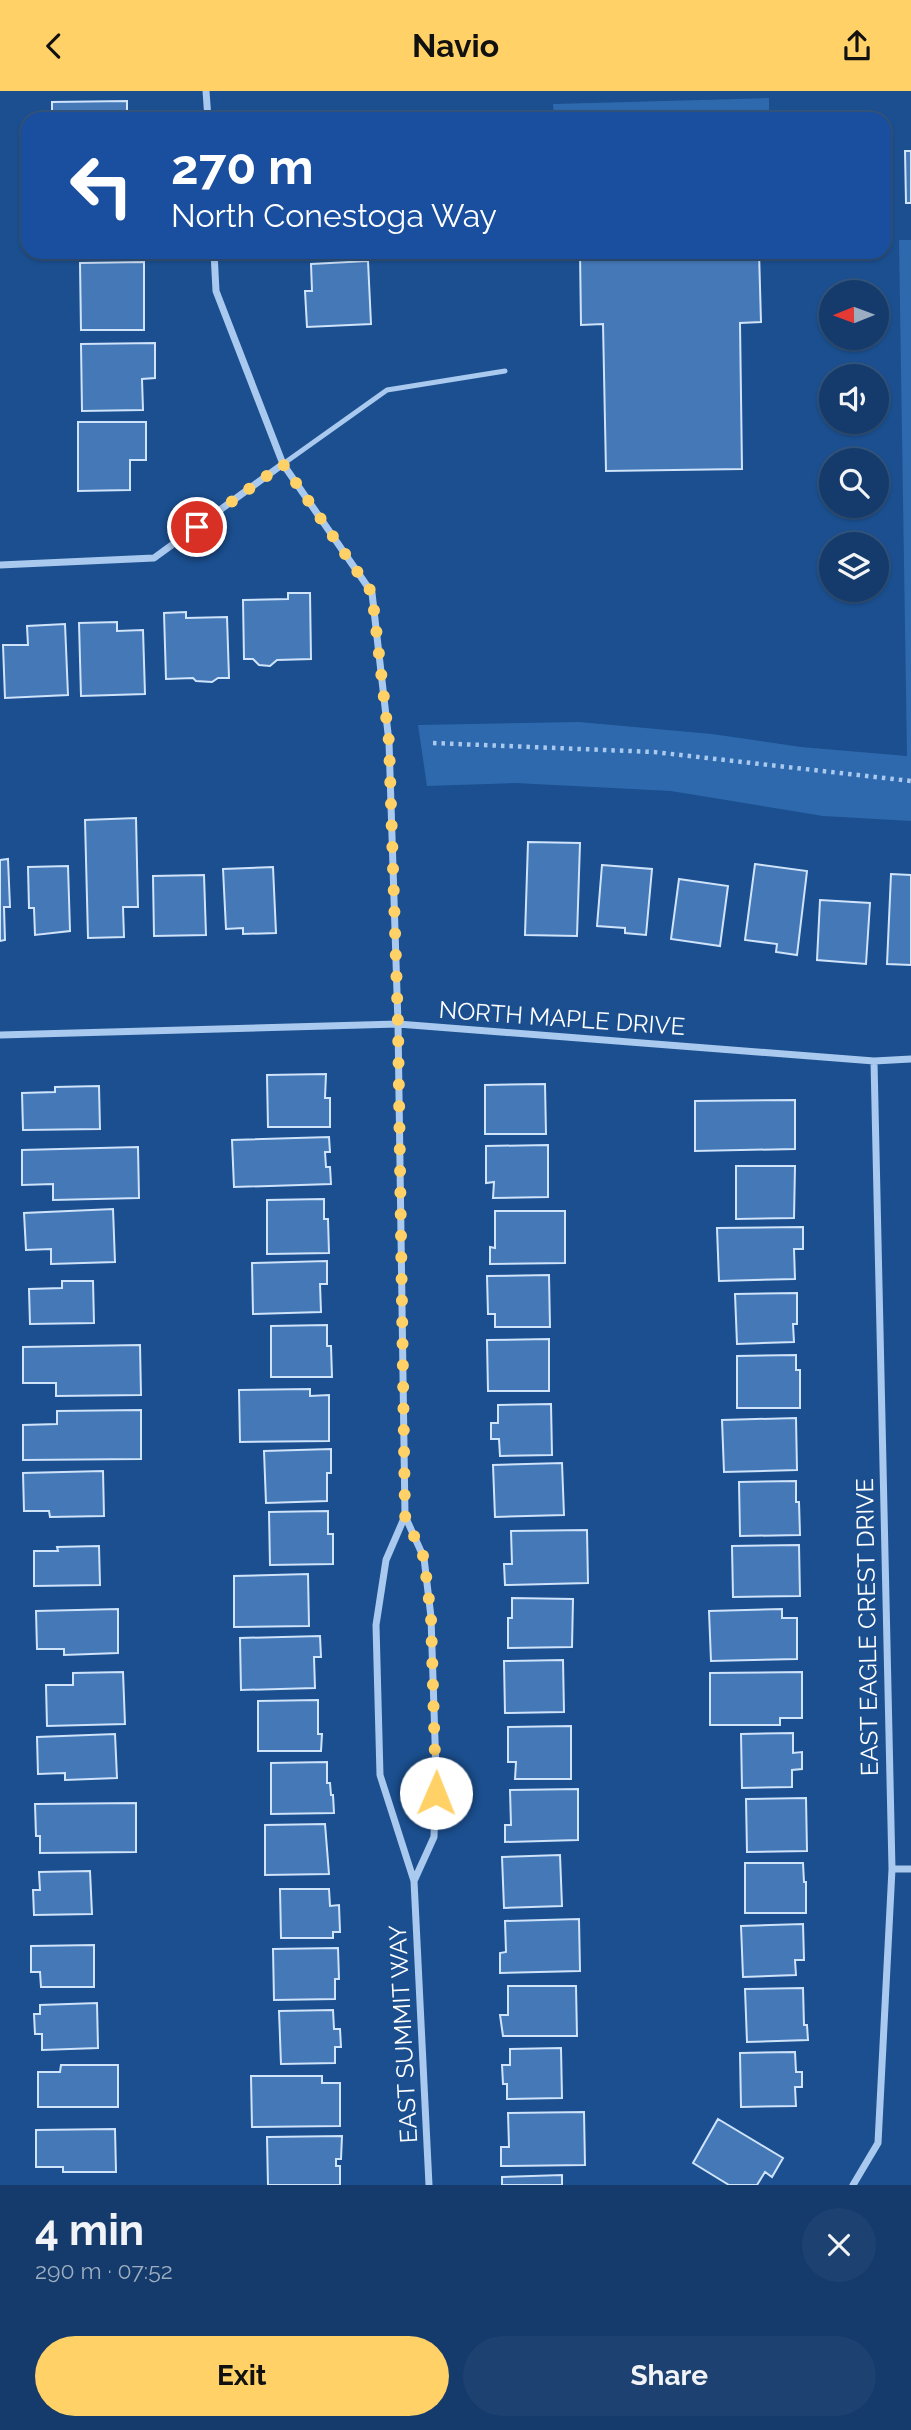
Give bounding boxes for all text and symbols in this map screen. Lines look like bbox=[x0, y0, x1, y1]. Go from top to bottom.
icon: back bbox=[35, 27, 73, 65]
text: Navio bbox=[412, 27, 499, 64]
icon: share bbox=[838, 27, 876, 65]
text: 270 m bbox=[171, 138, 314, 195]
icon: left bbox=[56, 140, 147, 231]
text: North Conestoga Way bbox=[171, 197, 497, 234]
north arrow bbox=[819, 280, 889, 350]
map controls bbox=[819, 280, 889, 602]
button: sound bbox=[819, 364, 889, 434]
button: search bbox=[819, 448, 889, 518]
pin bbox=[167, 497, 227, 557]
icon: arrive bbox=[178, 508, 216, 546]
button: layers bbox=[819, 532, 889, 602]
street label: NORTH MAPLE DRIVE bbox=[438, 995, 686, 1041]
street label: EAST EAGLE CREST DRIVE bbox=[850, 1478, 884, 1776]
position arrow bbox=[399, 1756, 473, 1830]
street label: EAST SUMMIT WAY bbox=[383, 1924, 423, 2144]
text: 4 min bbox=[35, 2206, 144, 2255]
button: close bbox=[802, 2208, 876, 2282]
text: 290 m · 07:52 bbox=[35, 2257, 173, 2284]
button: Exit bbox=[35, 2336, 449, 2416]
button: Share bbox=[463, 2336, 876, 2416]

